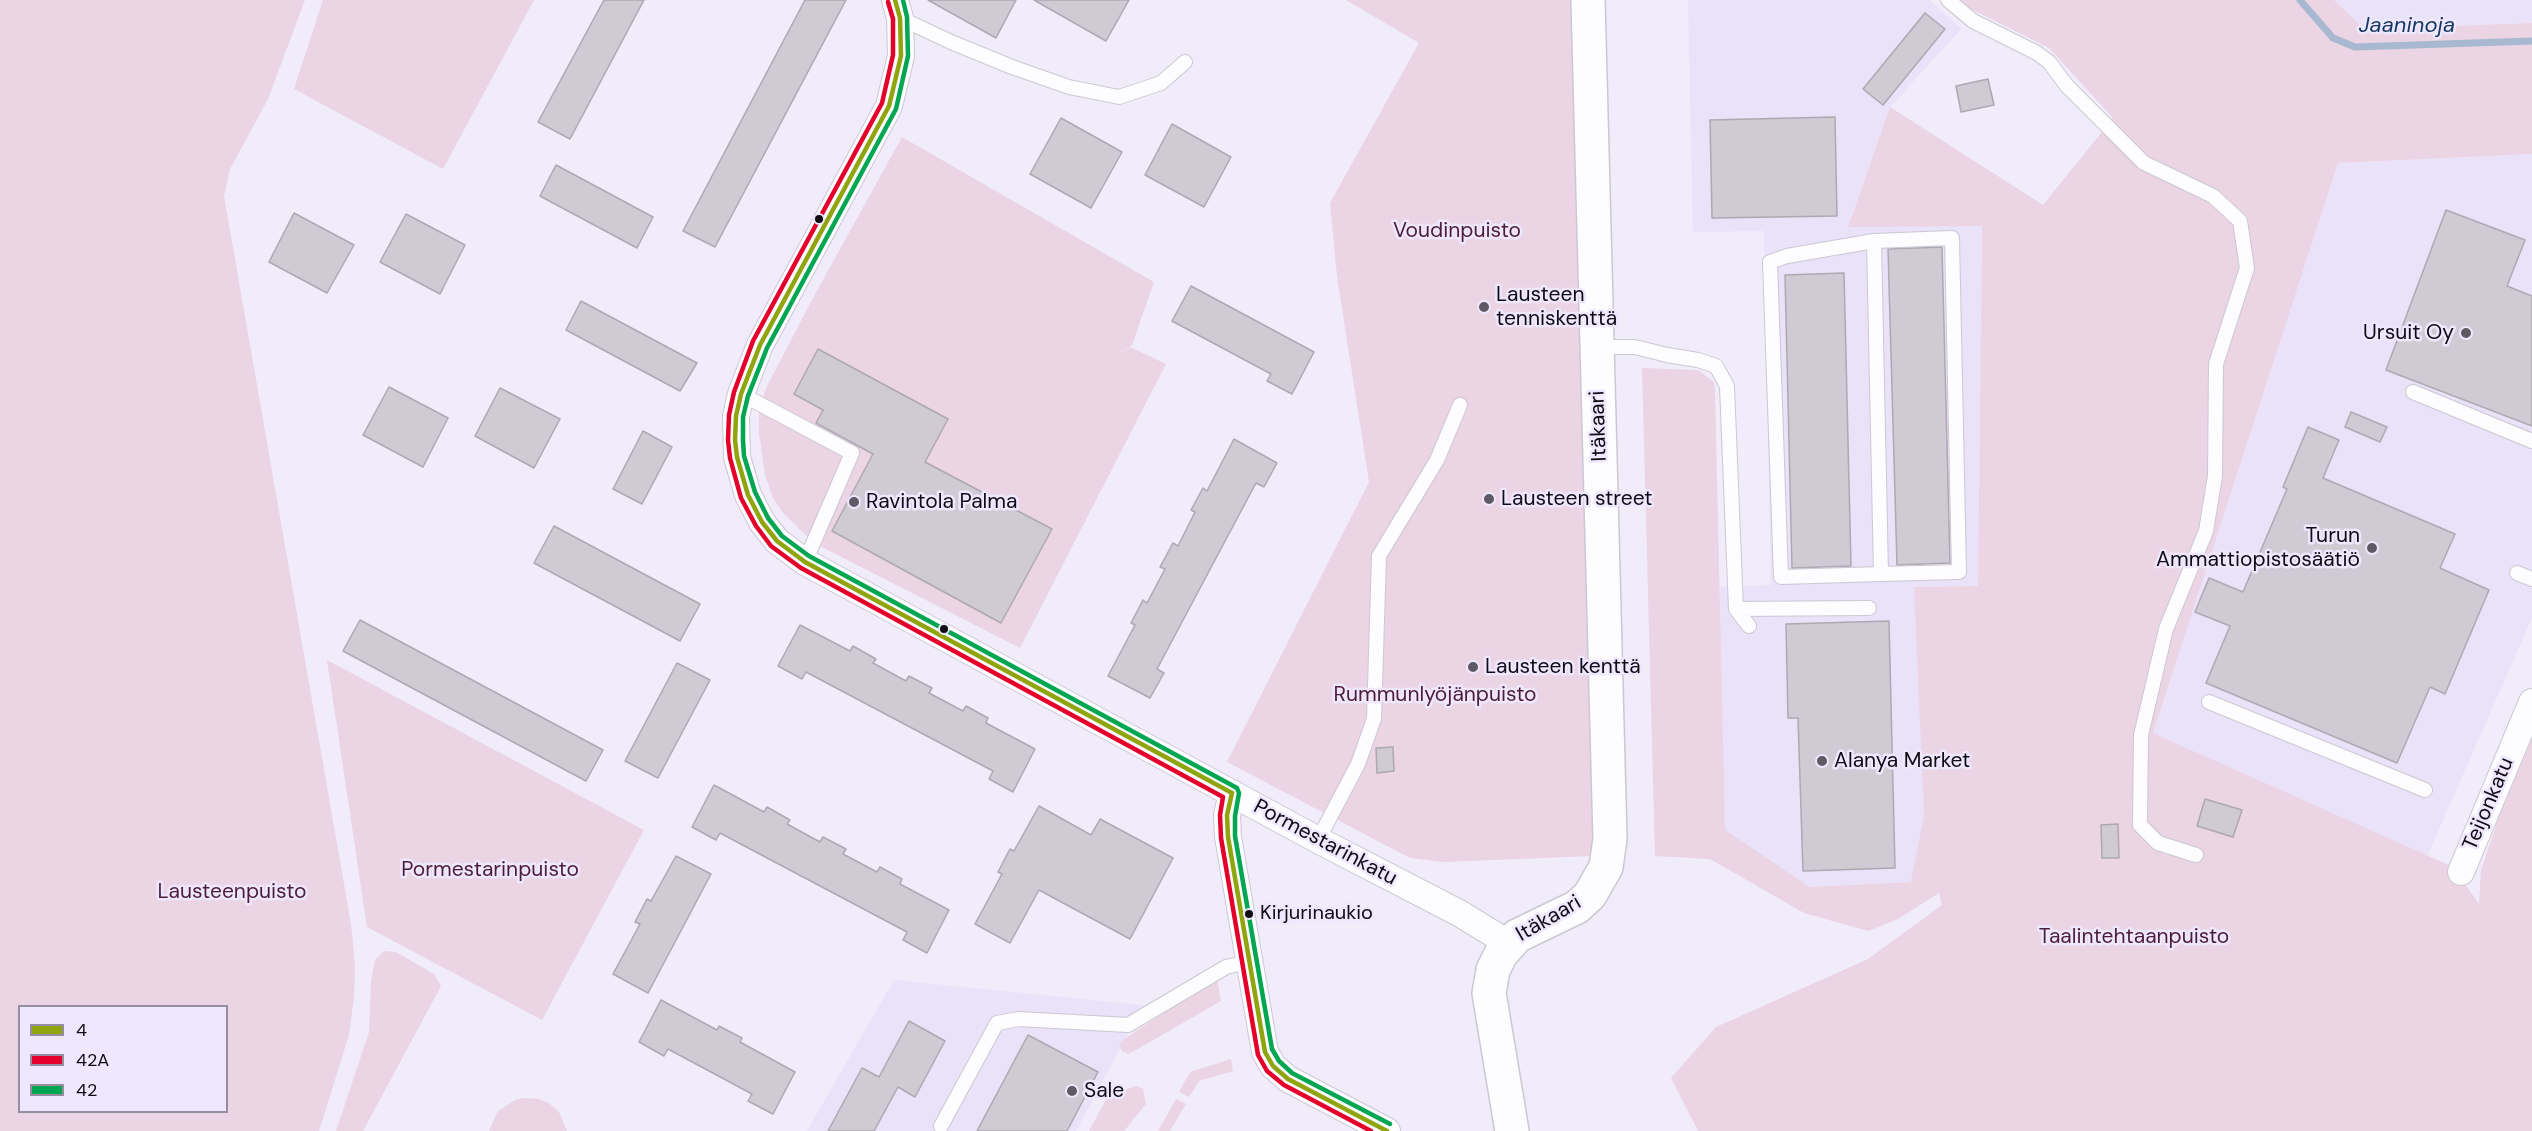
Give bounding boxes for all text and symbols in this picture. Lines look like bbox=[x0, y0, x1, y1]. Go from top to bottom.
water label: Jaaninoja bbox=[2359, 13, 2455, 39]
unlabelled marker bbox=[813, 213, 825, 225]
park label: Voudinpuisto bbox=[1393, 218, 1521, 244]
place label: Lausteen tenniskenttä bbox=[1496, 282, 1617, 332]
marker: Lausteen tenniskenttä bbox=[1477, 300, 1491, 314]
place label: Ursuit Oy bbox=[2363, 320, 2454, 346]
marker: Ursuit Oy bbox=[2459, 326, 2473, 340]
street label: Itäkaari bbox=[1585, 390, 1613, 462]
place label: Lausteen street bbox=[1501, 486, 1652, 512]
place label: Ravintola Palma bbox=[866, 489, 1017, 515]
marker: Lausteen street bbox=[1482, 492, 1496, 506]
marker: Ravintola Palma bbox=[847, 495, 861, 509]
place label: Turun Ammattiopistosäätiö bbox=[2156, 523, 2360, 573]
marker: Turun Ammattiopistosäätiö bbox=[2365, 541, 2379, 555]
unlabelled marker bbox=[938, 623, 950, 635]
place label: Lausteen kenttä bbox=[1485, 654, 1641, 680]
marker: Lausteen kenttä bbox=[1466, 660, 1480, 674]
park label: Rummunlyöjänpuisto bbox=[1333, 682, 1537, 708]
place label: Alanya Market bbox=[1834, 748, 1970, 774]
marker: Alanya Market bbox=[1815, 754, 1829, 768]
street label: Teijonkatu bbox=[2458, 754, 2520, 854]
street label: Pormestarinkatu bbox=[1249, 795, 1401, 891]
park label: Pormestarinpuisto bbox=[401, 857, 579, 883]
park label: Lausteenpuisto bbox=[157, 879, 307, 905]
street label: Itäkaari bbox=[1512, 890, 1586, 948]
place label: Kirjurinaukio bbox=[1260, 902, 1373, 926]
marker: Kirjurinaukio bbox=[1243, 908, 1255, 920]
park label: Taalintehtaanpuisto bbox=[2039, 924, 2229, 950]
legend bbox=[18, 1005, 228, 1113]
text: 4 bbox=[76, 1018, 87, 1042]
text: 42A bbox=[76, 1048, 109, 1072]
text: 42 bbox=[76, 1078, 97, 1102]
place label: Sale bbox=[1084, 1078, 1124, 1104]
marker: Sale bbox=[1065, 1084, 1079, 1098]

